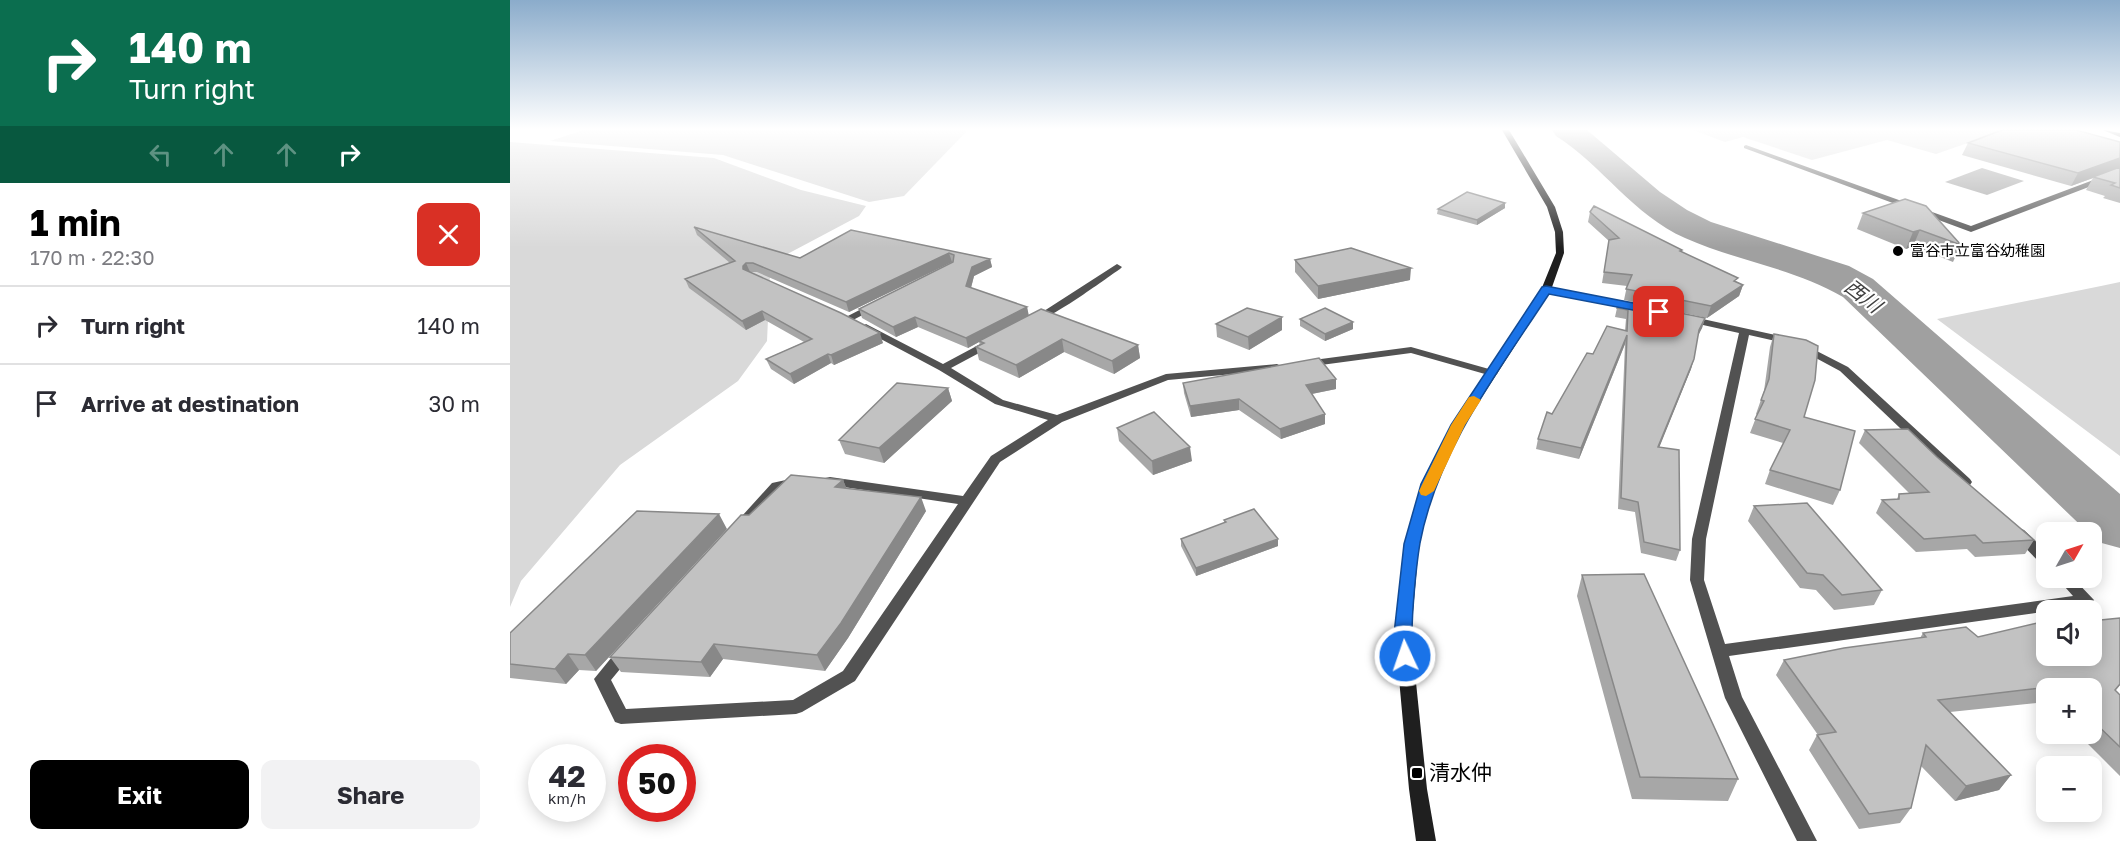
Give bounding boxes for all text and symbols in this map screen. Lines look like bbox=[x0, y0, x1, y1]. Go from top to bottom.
text: 140 m bbox=[129, 22, 251, 72]
icon: right bbox=[30, 24, 108, 102]
text: Turn right bbox=[129, 73, 255, 105]
icon: left bbox=[144, 138, 177, 171]
icon: ahead bbox=[207, 138, 240, 171]
icon: ahead bbox=[270, 138, 303, 171]
icon: right bbox=[333, 138, 366, 171]
text: 1 min bbox=[30, 201, 121, 244]
button: close bbox=[417, 203, 480, 266]
place label: 富谷市立富谷幼稚園 bbox=[1910, 241, 2045, 259]
marker: 富谷市立富谷幼稚園 bbox=[1891, 244, 1905, 258]
text: 170 m · 22:30 bbox=[30, 245, 155, 269]
water label: 西川 bbox=[1840, 273, 1888, 318]
pin bbox=[1633, 286, 1684, 337]
icon: arrive bbox=[1642, 295, 1675, 328]
icon: right bbox=[30, 309, 63, 342]
text: Turn right bbox=[81, 312, 185, 339]
text: 140 m bbox=[417, 312, 480, 339]
icon: arrive bbox=[30, 387, 63, 420]
text: Arrive at destination bbox=[81, 390, 299, 417]
text: 30 m bbox=[429, 390, 480, 417]
north arrow bbox=[2036, 522, 2102, 588]
map controls bbox=[2036, 522, 2102, 822]
button: sound bbox=[2036, 600, 2102, 666]
position arrow bbox=[1373, 624, 1437, 688]
button: + bbox=[2036, 678, 2102, 744]
speed limit sign: 50 bbox=[618, 744, 696, 822]
button: − bbox=[2036, 756, 2102, 822]
text: 42 bbox=[548, 758, 586, 794]
place label: 清水仲 bbox=[1429, 759, 1492, 785]
button: Exit bbox=[30, 760, 249, 829]
button: Share bbox=[261, 760, 480, 829]
marker: 清水仲 bbox=[1410, 766, 1424, 780]
text: km/h bbox=[548, 789, 586, 807]

